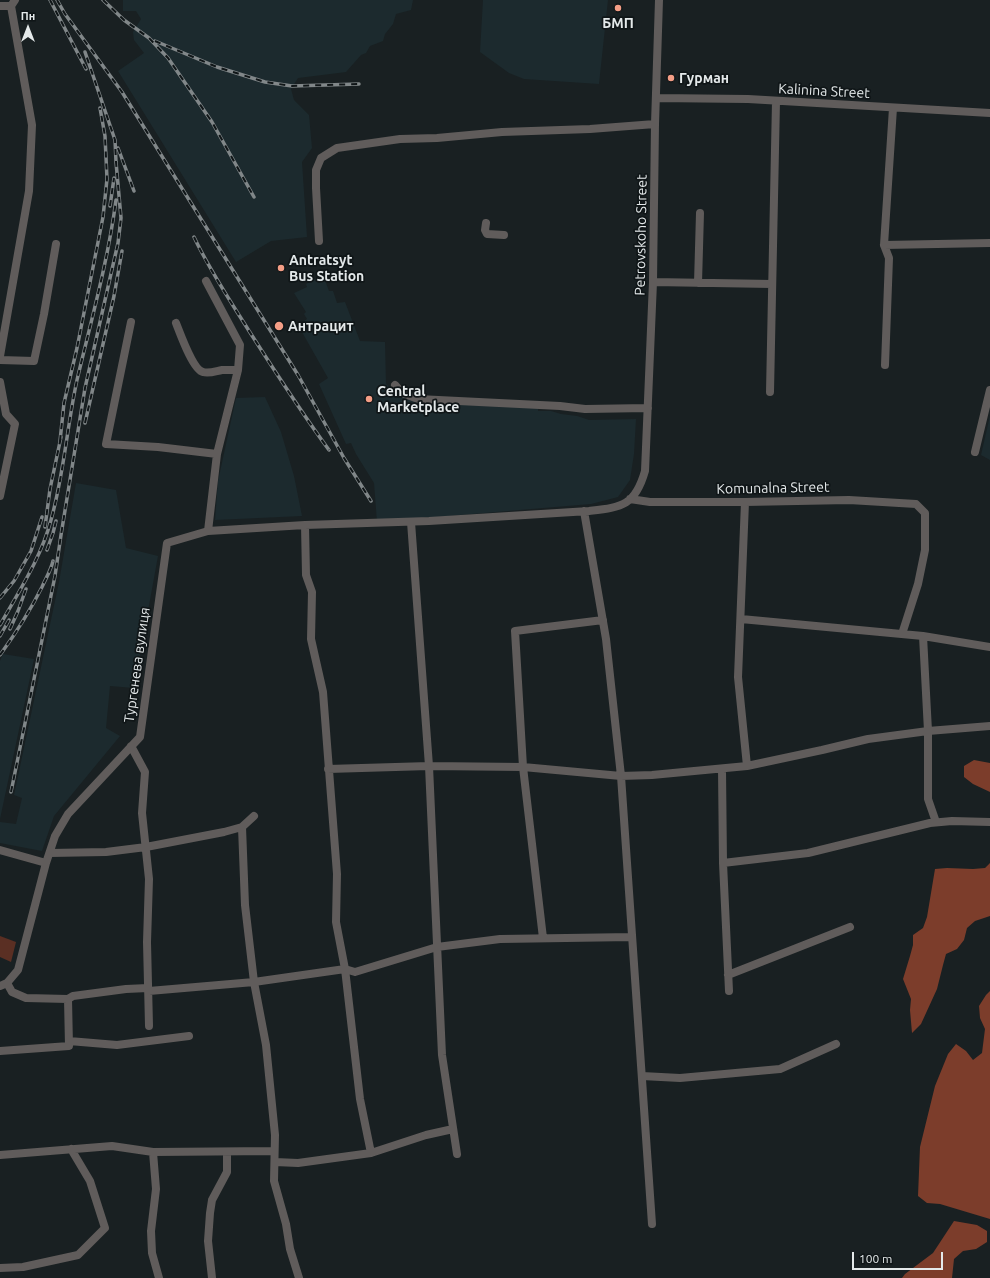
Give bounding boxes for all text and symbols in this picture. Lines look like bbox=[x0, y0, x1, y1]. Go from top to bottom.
marker: БМП bbox=[613, 3, 623, 13]
north arrow bbox=[8, 8, 48, 48]
text: Пн bbox=[21, 10, 35, 22]
place label: БМП bbox=[602, 15, 634, 31]
place label: Гурман bbox=[679, 70, 729, 86]
marker: Гурман bbox=[666, 73, 676, 83]
street label: Kalinina Street bbox=[778, 80, 870, 102]
street label: Petrovskoho Street bbox=[632, 174, 650, 296]
place label: Antratsyt Bus Station bbox=[289, 252, 364, 284]
marker: Antratsyt Bus Station bbox=[276, 263, 286, 273]
place label: Антрацит bbox=[288, 318, 353, 334]
marker: Антрацит bbox=[273, 320, 285, 332]
place label: Central Marketplace bbox=[377, 383, 459, 416]
marker: Central Marketplace bbox=[364, 394, 374, 404]
street label: Komunalna Street bbox=[716, 479, 830, 497]
street label: Тургенева вулиця bbox=[121, 606, 153, 724]
scale bar bbox=[854, 1244, 945, 1270]
text: 100 m bbox=[859, 1252, 892, 1265]

